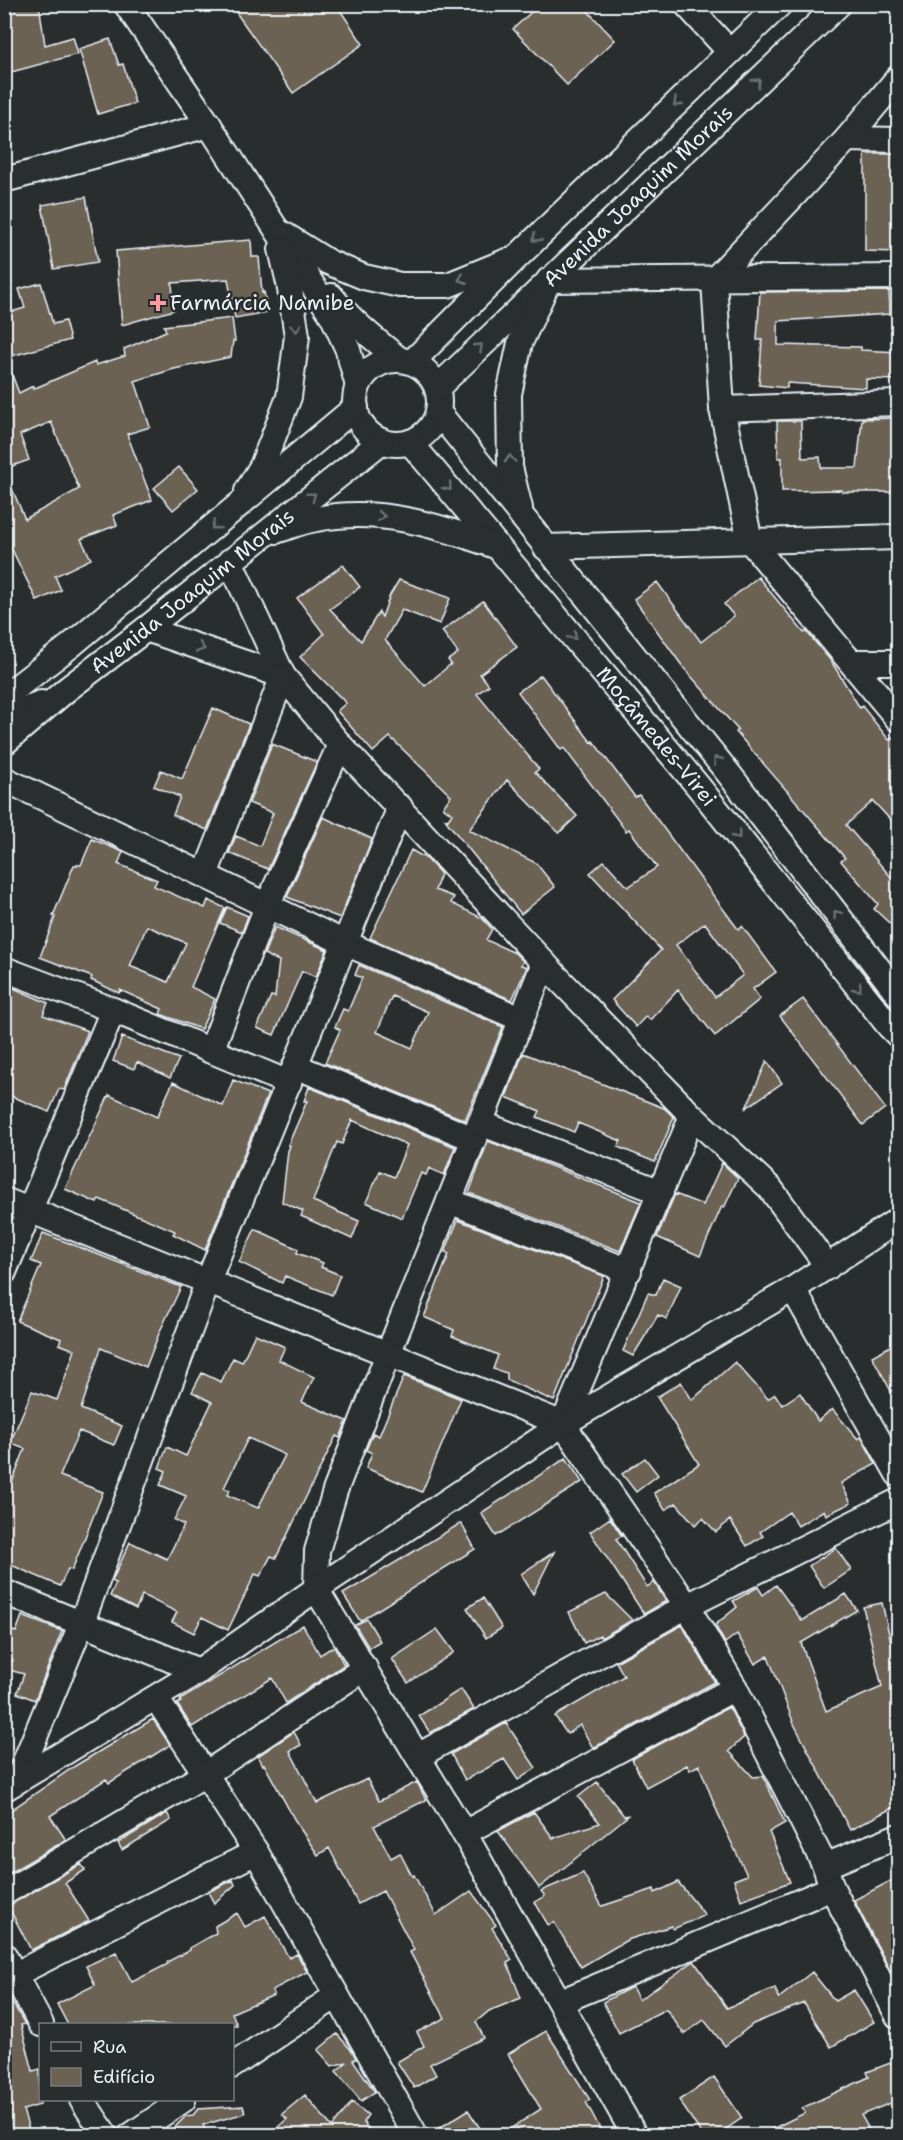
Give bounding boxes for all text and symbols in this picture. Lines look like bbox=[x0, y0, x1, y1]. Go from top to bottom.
one-way arrow bbox=[750, 78, 761, 89]
one-way arrow bbox=[673, 96, 684, 107]
street label: Avenida Joaquim Morais bbox=[537, 99, 739, 293]
one-way arrow bbox=[533, 231, 543, 242]
one-way arrow bbox=[458, 272, 469, 284]
place label: Farmárcia Namibe bbox=[170, 289, 355, 317]
marker: Farmárcia Namibe bbox=[151, 296, 165, 310]
one-way arrow bbox=[289, 323, 301, 333]
one-way arrow bbox=[473, 343, 483, 354]
one-way arrow bbox=[504, 454, 516, 463]
one-way arrow bbox=[440, 480, 451, 491]
one-way arrow bbox=[305, 493, 316, 504]
street label: Avenida Joaquim Morais bbox=[85, 502, 300, 680]
one-way arrow bbox=[376, 509, 385, 522]
one-way arrow bbox=[210, 519, 221, 530]
one-way arrow bbox=[565, 629, 576, 640]
one-way arrow bbox=[195, 641, 206, 653]
street label: Moçâmedes-Virei bbox=[590, 661, 723, 812]
one-way arrow bbox=[714, 756, 725, 767]
one-way arrow bbox=[729, 828, 740, 839]
one-way arrow bbox=[833, 910, 844, 921]
one-way arrow bbox=[851, 981, 862, 992]
legend bbox=[39, 2023, 234, 2101]
text: Rua bbox=[93, 2035, 126, 2059]
text: Edifício bbox=[93, 2065, 155, 2089]

